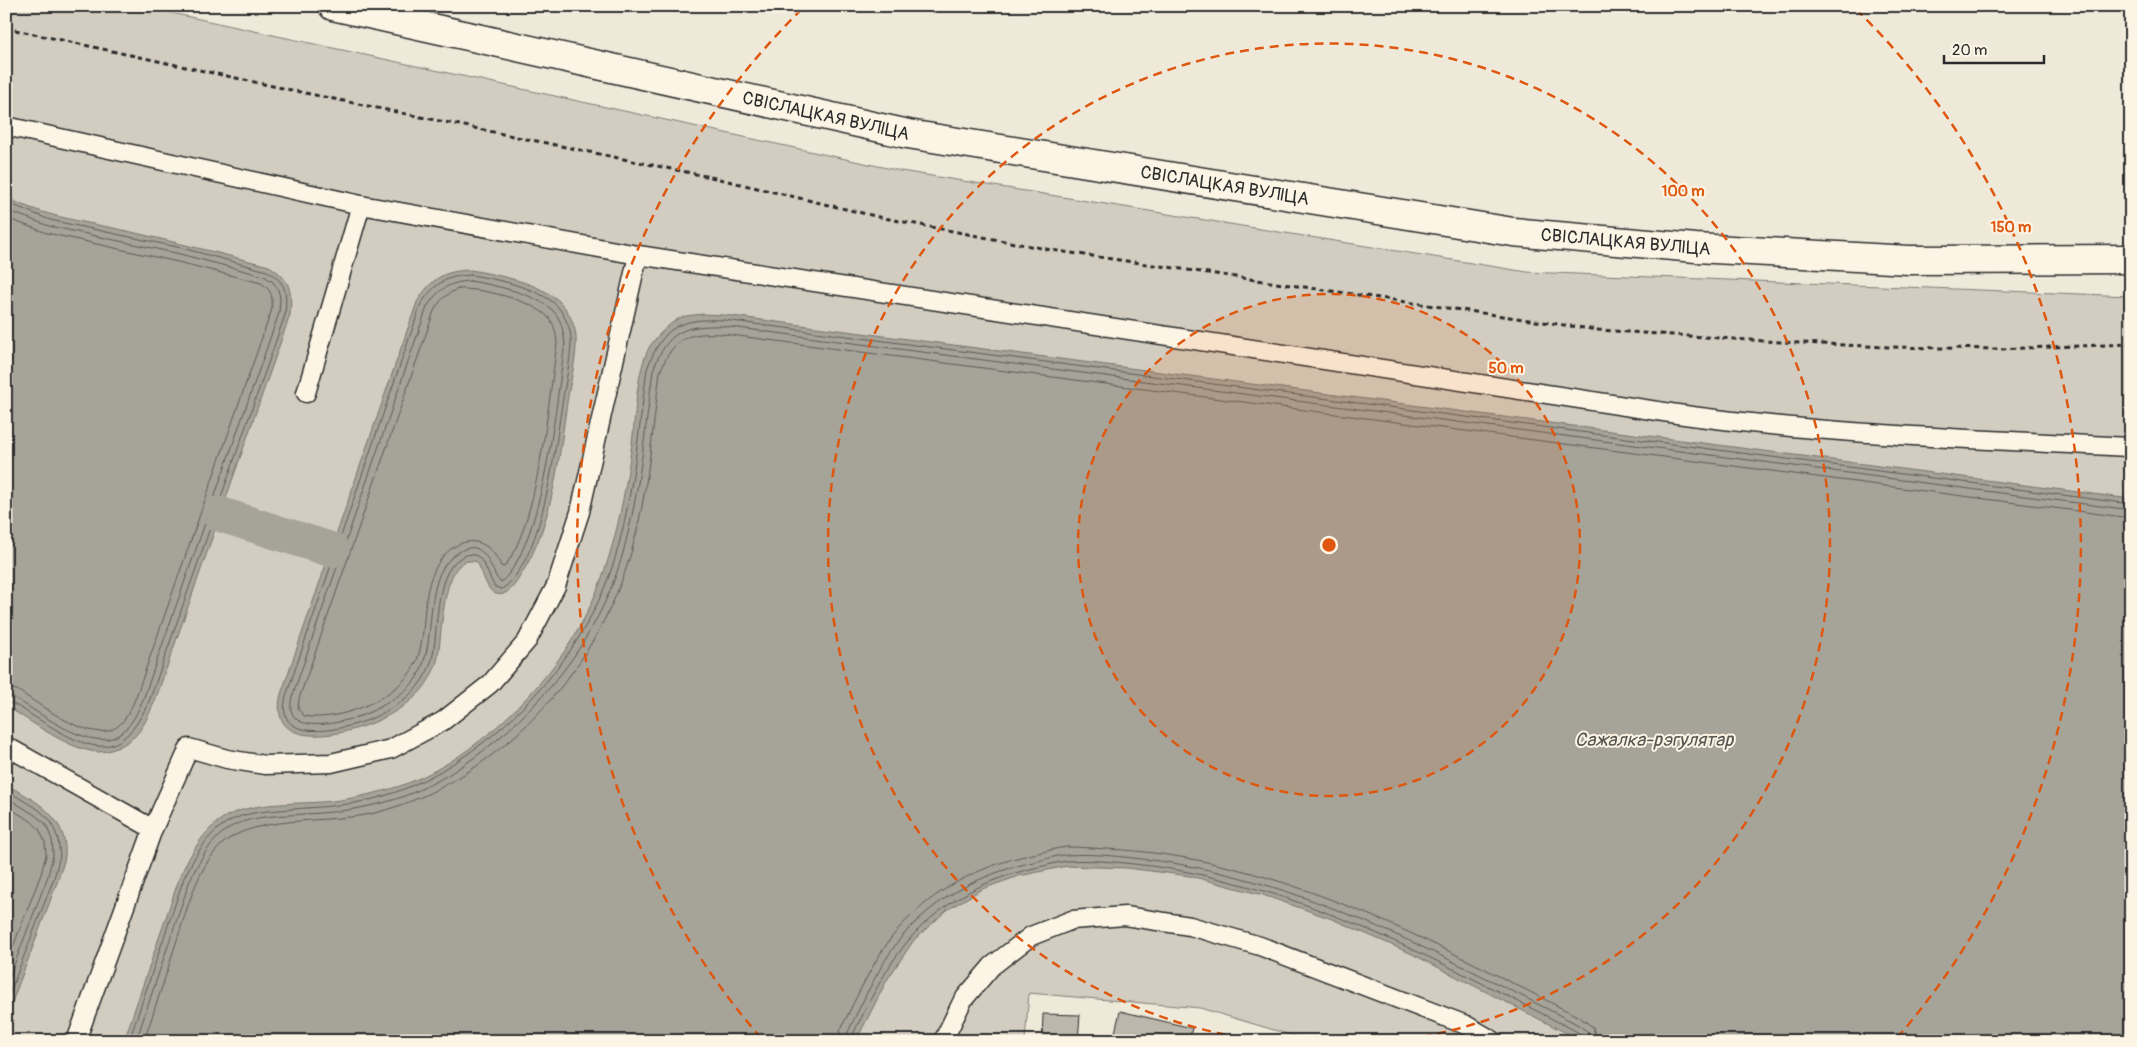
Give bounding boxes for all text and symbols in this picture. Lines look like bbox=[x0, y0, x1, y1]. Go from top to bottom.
scale bar bbox=[1944, 32, 2044, 64]
text: 20 m bbox=[1952, 41, 1987, 60]
street label: СВІСЛАЦКАЯ ВУЛІЦА bbox=[740, 86, 912, 146]
street label: СВІСЛАЦКАЯ ВУЛІЦА bbox=[1139, 160, 1311, 210]
text: 100 m bbox=[1662, 182, 1704, 201]
text: 150 m bbox=[1991, 218, 2031, 237]
street label: СВІСЛАЦКАЯ ВУЛІЦА bbox=[1540, 223, 1712, 260]
text: 50 m bbox=[1489, 359, 1523, 378]
centre of rings bbox=[1320, 536, 1338, 554]
water label: Сажалка-рэгулятар bbox=[1575, 728, 1734, 752]

